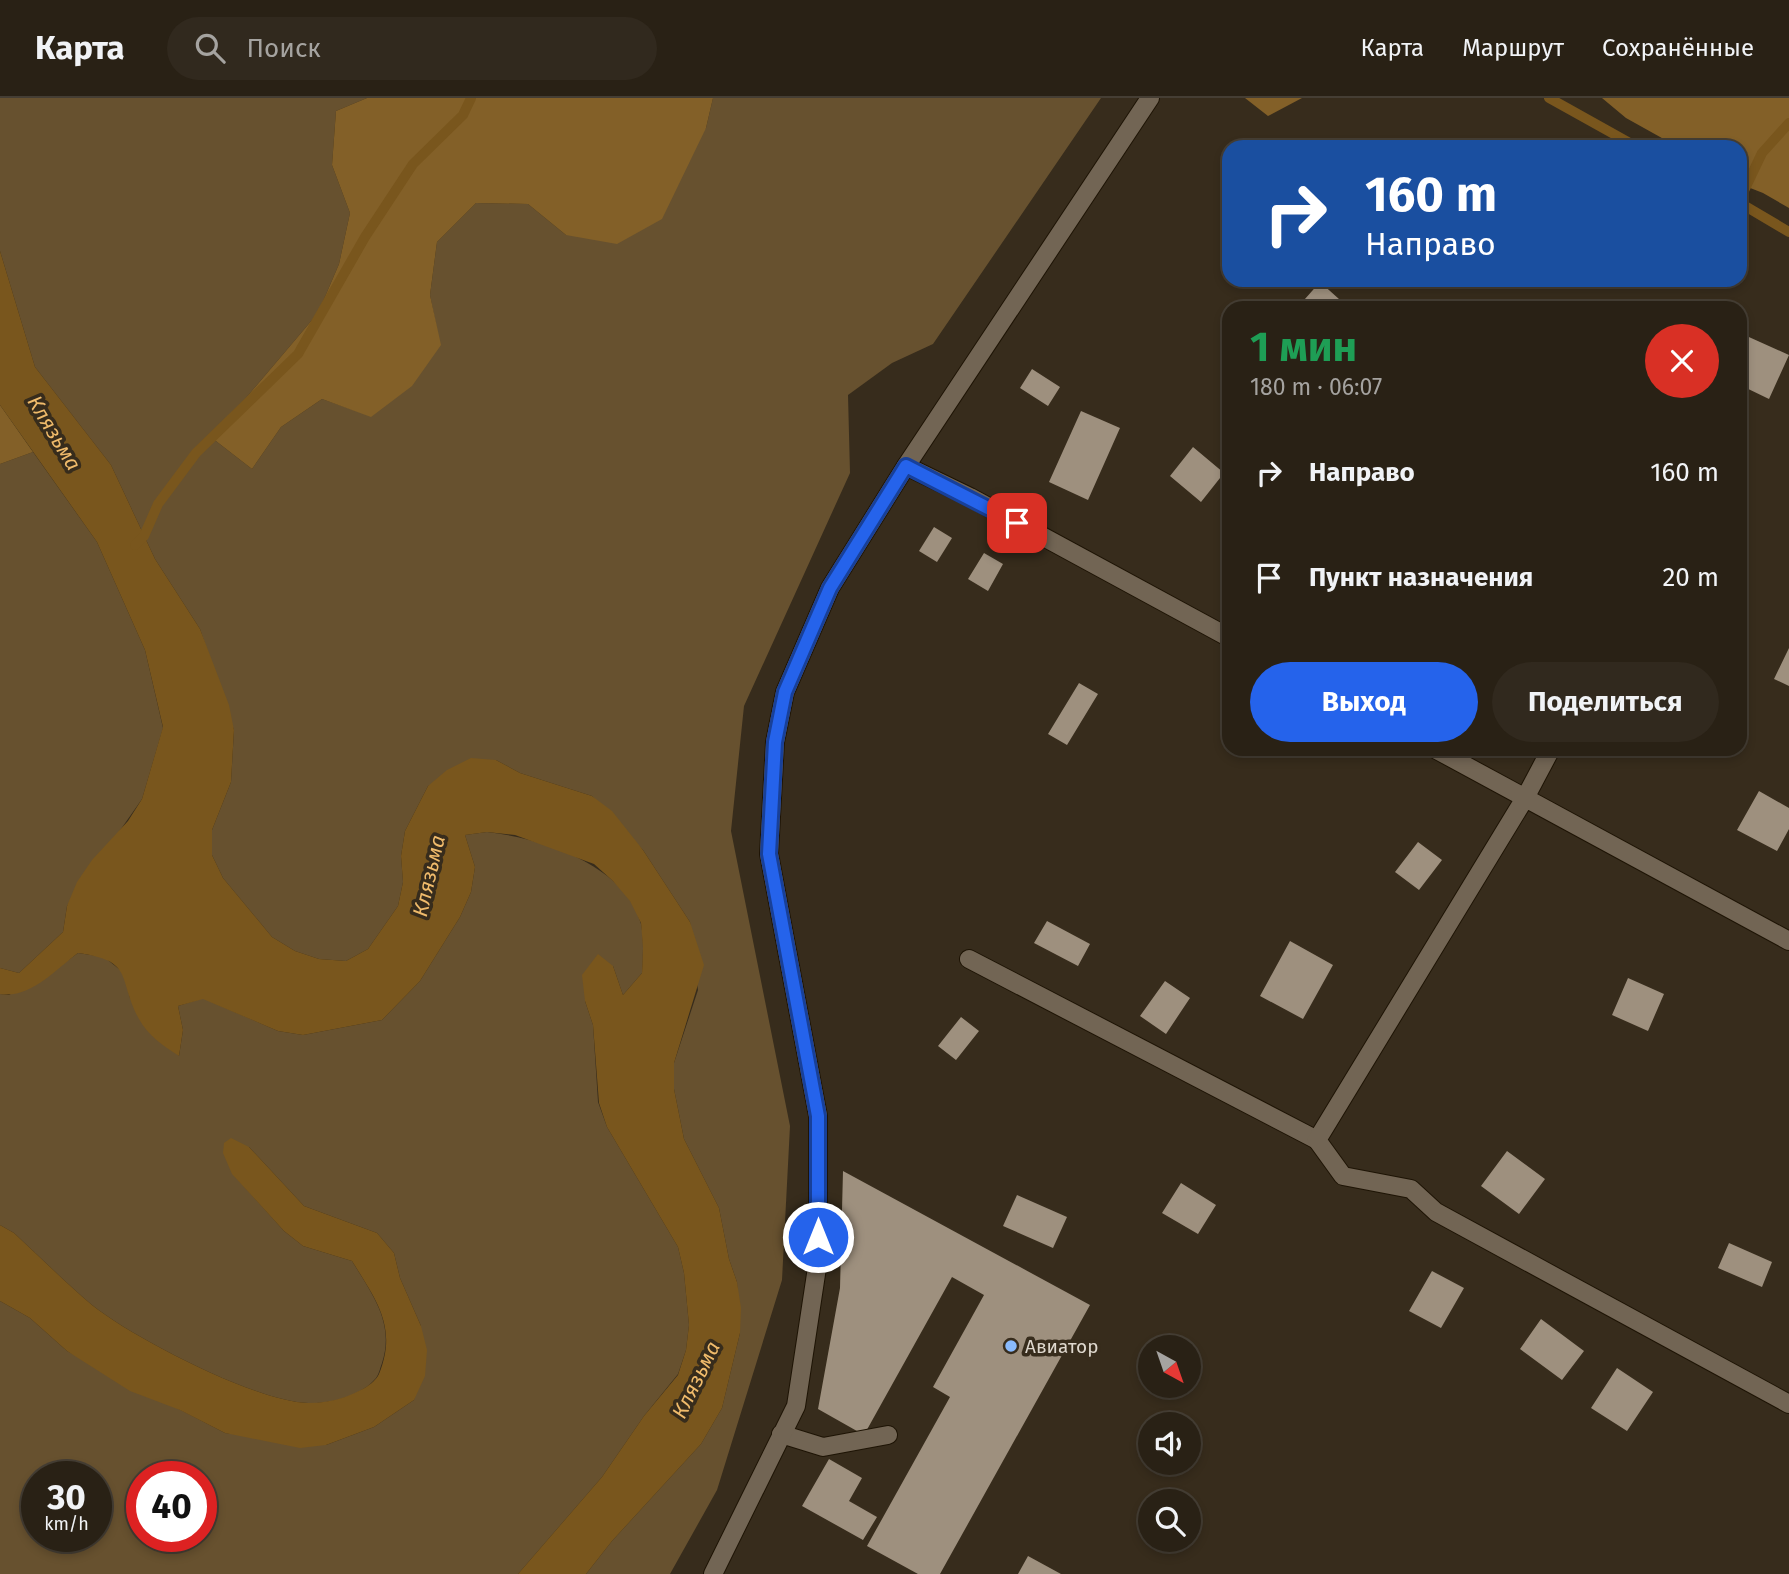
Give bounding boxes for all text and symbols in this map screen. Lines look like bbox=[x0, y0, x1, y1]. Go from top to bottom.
search box bbox=[167, 17, 657, 80]
text: Карта bbox=[35, 28, 125, 68]
icon: search bbox=[191, 29, 229, 67]
text: Поиск bbox=[247, 33, 321, 64]
text: Карта bbox=[1361, 34, 1424, 62]
text: Маршрут bbox=[1462, 34, 1564, 62]
text: Сохранённые bbox=[1602, 34, 1754, 62]
text: 160 m bbox=[1365, 165, 1497, 224]
icon: right bbox=[1250, 168, 1341, 259]
text: Направо bbox=[1365, 225, 1496, 263]
text: 1 мин bbox=[1250, 322, 1357, 372]
button: close bbox=[1645, 324, 1719, 398]
text: 180 m · 06:07 bbox=[1250, 373, 1382, 401]
water label: Клязьма bbox=[22, 391, 86, 475]
icon: right bbox=[1250, 454, 1288, 492]
text: Направо bbox=[1309, 457, 1415, 488]
text: 160 m bbox=[1650, 457, 1719, 488]
pin bbox=[987, 493, 1047, 553]
icon: arrive bbox=[998, 504, 1036, 542]
icon: arrive bbox=[1250, 559, 1288, 597]
text: Пункт назначения bbox=[1309, 562, 1533, 593]
text: 20 m bbox=[1662, 562, 1719, 593]
button: Выход bbox=[1250, 662, 1478, 742]
button: Поделиться bbox=[1492, 662, 1719, 742]
water label: Клязьма bbox=[407, 833, 451, 919]
position arrow bbox=[781, 1200, 855, 1274]
place label: Авиатор bbox=[1025, 1335, 1098, 1358]
north arrow bbox=[1138, 1335, 1200, 1398]
map controls bbox=[1138, 1335, 1201, 1552]
water label: Клязьма bbox=[666, 1337, 726, 1423]
marker: Авиатор bbox=[1003, 1338, 1019, 1354]
button: sound bbox=[1138, 1412, 1201, 1475]
speed limit sign: 40 bbox=[126, 1461, 217, 1552]
text: 30 bbox=[47, 1476, 86, 1518]
button: search bbox=[1138, 1489, 1201, 1552]
text: km/h bbox=[44, 1513, 89, 1535]

